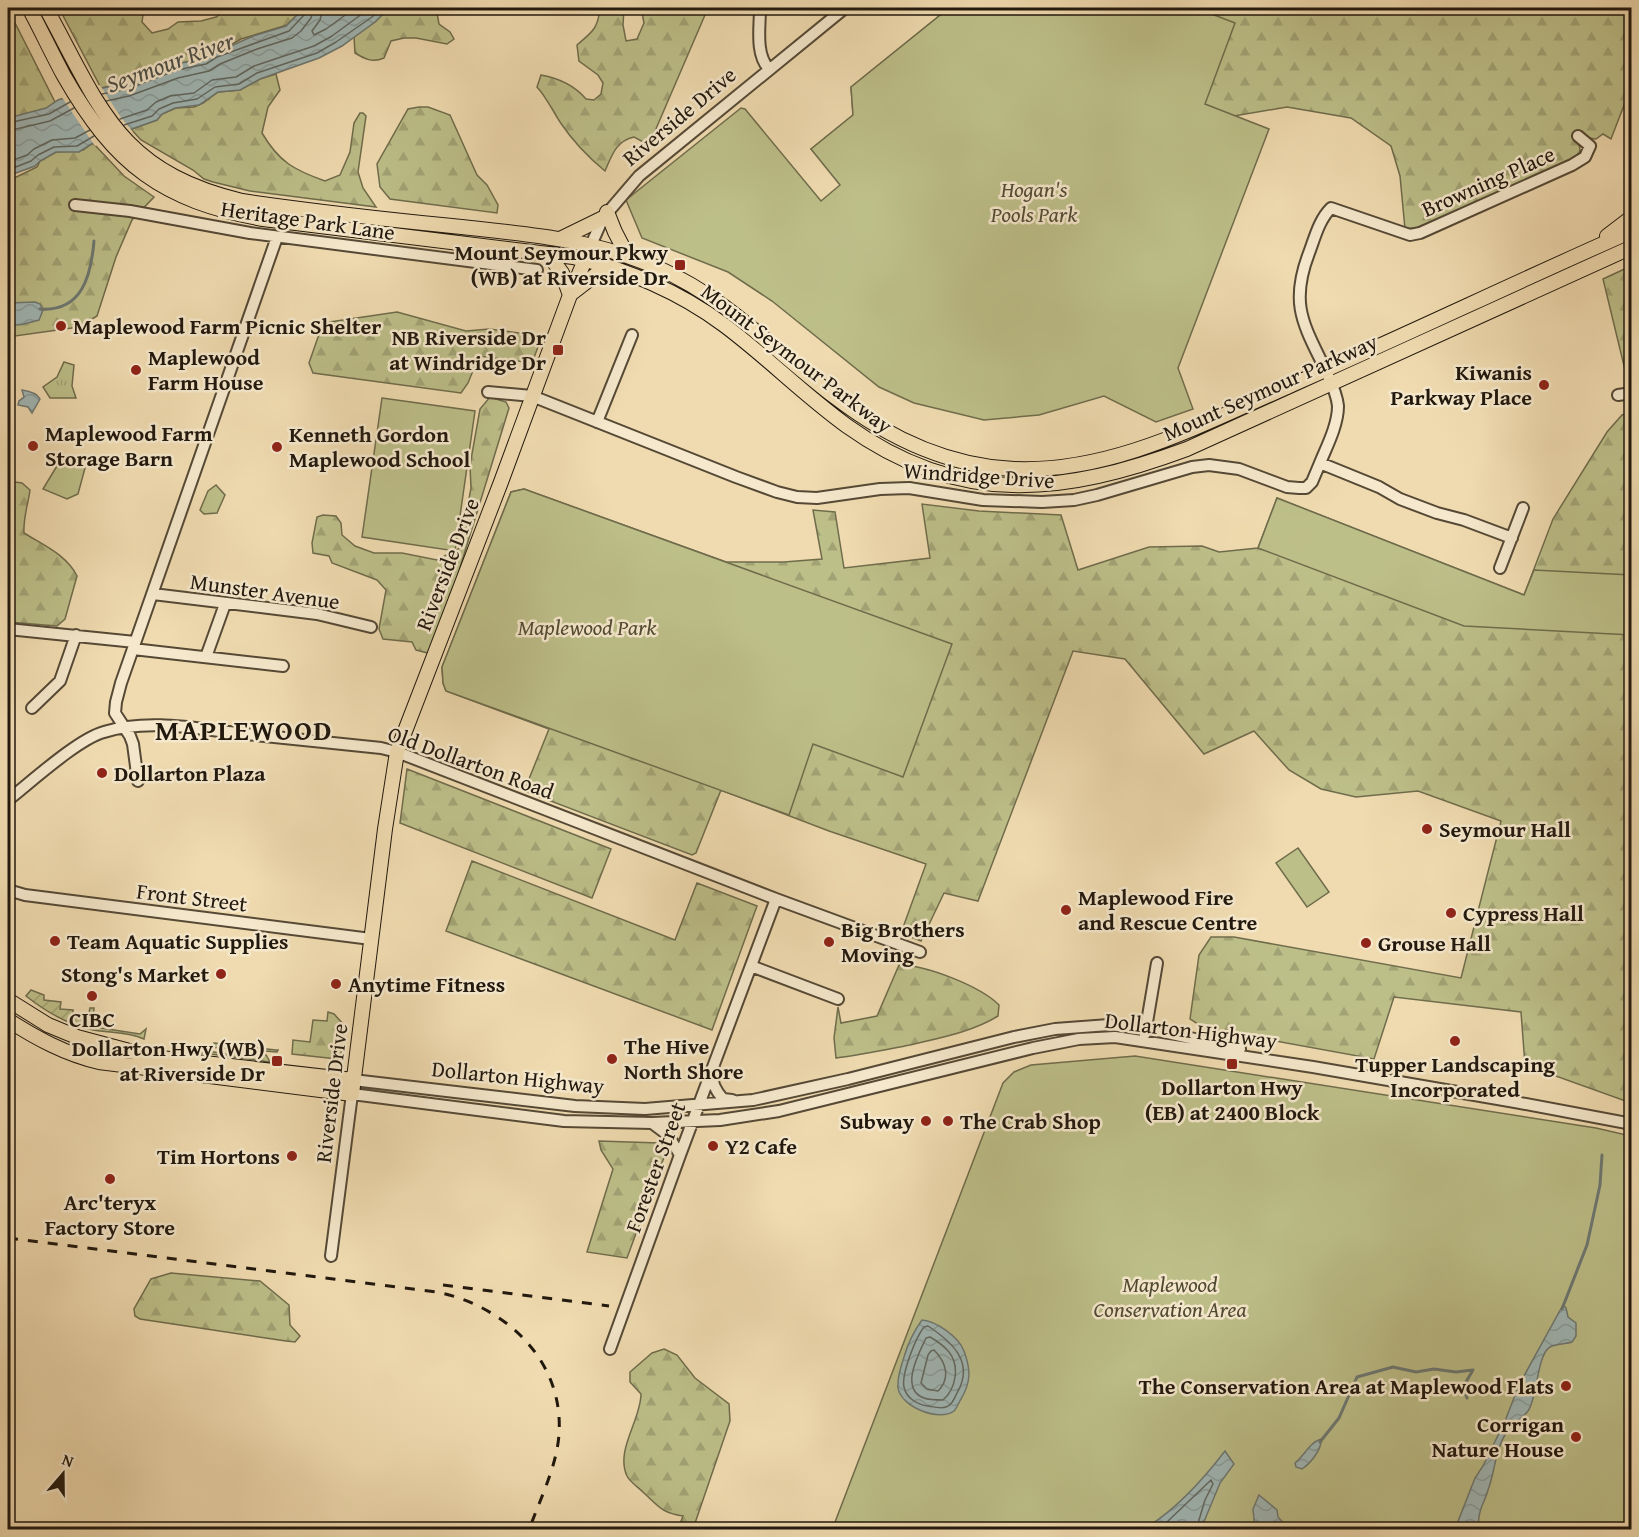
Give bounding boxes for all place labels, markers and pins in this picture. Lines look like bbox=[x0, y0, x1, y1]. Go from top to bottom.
place label: Mount Seymour Pkwy (WB) at Riverside Dr bbox=[454, 236, 669, 293]
marker: Mount Seymour Pkwy (WB) at Riverside Dr bbox=[673, 258, 687, 272]
place label: Maplewood Farm Picnic Shelter bbox=[73, 310, 381, 342]
marker: Maplewood Farm Picnic Shelter bbox=[54, 319, 68, 333]
place label: NB Riverside Dr at Windridge Dr bbox=[389, 321, 546, 378]
place label: Maplewood Farm House bbox=[148, 341, 264, 398]
marker: NB Riverside Dr at Windridge Dr bbox=[551, 343, 565, 357]
place label: Kiwanis Parkway Place bbox=[1391, 356, 1532, 413]
marker: Maplewood Farm House bbox=[129, 363, 143, 377]
marker: Kiwanis Parkway Place bbox=[1537, 378, 1551, 392]
place label: Maplewood Farm Storage Barn bbox=[45, 417, 213, 474]
place label: Kenneth Gordon Maplewood School bbox=[289, 418, 471, 475]
marker: Maplewood Farm Storage Barn bbox=[26, 439, 40, 453]
marker: Kenneth Gordon Maplewood School bbox=[270, 440, 284, 454]
place label: Dollarton Plaza bbox=[114, 757, 266, 789]
marker: Dollarton Plaza bbox=[95, 766, 109, 780]
place label: Seymour Hall bbox=[1439, 813, 1571, 845]
marker: Seymour Hall bbox=[1420, 822, 1434, 836]
place label: Maplewood Fire and Rescue Centre bbox=[1078, 881, 1257, 938]
place label: Cypress Hall bbox=[1463, 897, 1584, 929]
marker: Maplewood Fire and Rescue Centre bbox=[1059, 903, 1073, 917]
marker: Cypress Hall bbox=[1444, 906, 1458, 920]
place label: Big Brothers Moving bbox=[841, 913, 965, 970]
place label: Team Aquatic Supplies bbox=[67, 925, 288, 957]
place label: Grouse Hall bbox=[1378, 927, 1491, 959]
marker: Team Aquatic Supplies bbox=[48, 934, 62, 948]
marker: Big Brothers Moving bbox=[822, 935, 836, 949]
marker: Grouse Hall bbox=[1359, 936, 1373, 950]
place label: Stong's Market bbox=[61, 958, 210, 990]
marker: Stong's Market bbox=[214, 967, 228, 981]
place label: Anytime Fitness bbox=[348, 968, 505, 1000]
marker: Anytime Fitness bbox=[329, 977, 343, 991]
marker: CIBC bbox=[85, 989, 99, 1003]
place label: CIBC bbox=[69, 1003, 115, 1035]
place label: The Hive North Shore bbox=[624, 1030, 744, 1087]
place label: Dollarton Hwy (WB) at Riverside Dr bbox=[72, 1032, 265, 1089]
marker: Tupper Landscaping Incorporated bbox=[1448, 1034, 1462, 1048]
place label: Tupper Landscaping Incorporated bbox=[1355, 1048, 1555, 1105]
marker: The Hive North Shore bbox=[605, 1052, 619, 1066]
marker: Dollarton Hwy (WB) at Riverside Dr bbox=[270, 1054, 284, 1068]
marker: Dollarton Hwy (EB) at 2400 Block bbox=[1225, 1057, 1239, 1071]
place label: Dollarton Hwy (EB) at 2400 Block bbox=[1145, 1071, 1320, 1128]
place label: Subway bbox=[840, 1105, 915, 1137]
place label: The Crab Shop bbox=[960, 1105, 1101, 1137]
marker: Subway bbox=[919, 1114, 933, 1128]
marker: The Crab Shop bbox=[941, 1114, 955, 1128]
place label: Y2 Cafe bbox=[725, 1130, 797, 1162]
marker: Y2 Cafe bbox=[706, 1139, 720, 1153]
place label: Tim Hortons bbox=[157, 1140, 280, 1172]
marker: Tim Hortons bbox=[285, 1149, 299, 1163]
marker: Arc'teryx Factory Store bbox=[103, 1172, 117, 1186]
place label: Arc'teryx Factory Store bbox=[45, 1186, 175, 1243]
place label: The Conservation Area at Maplewood Flats bbox=[1139, 1370, 1554, 1402]
marker: The Conservation Area at Maplewood Flats bbox=[1559, 1379, 1573, 1393]
place label: Corrigan Nature House bbox=[1432, 1408, 1564, 1465]
marker: Corrigan Nature House bbox=[1569, 1430, 1583, 1444]

